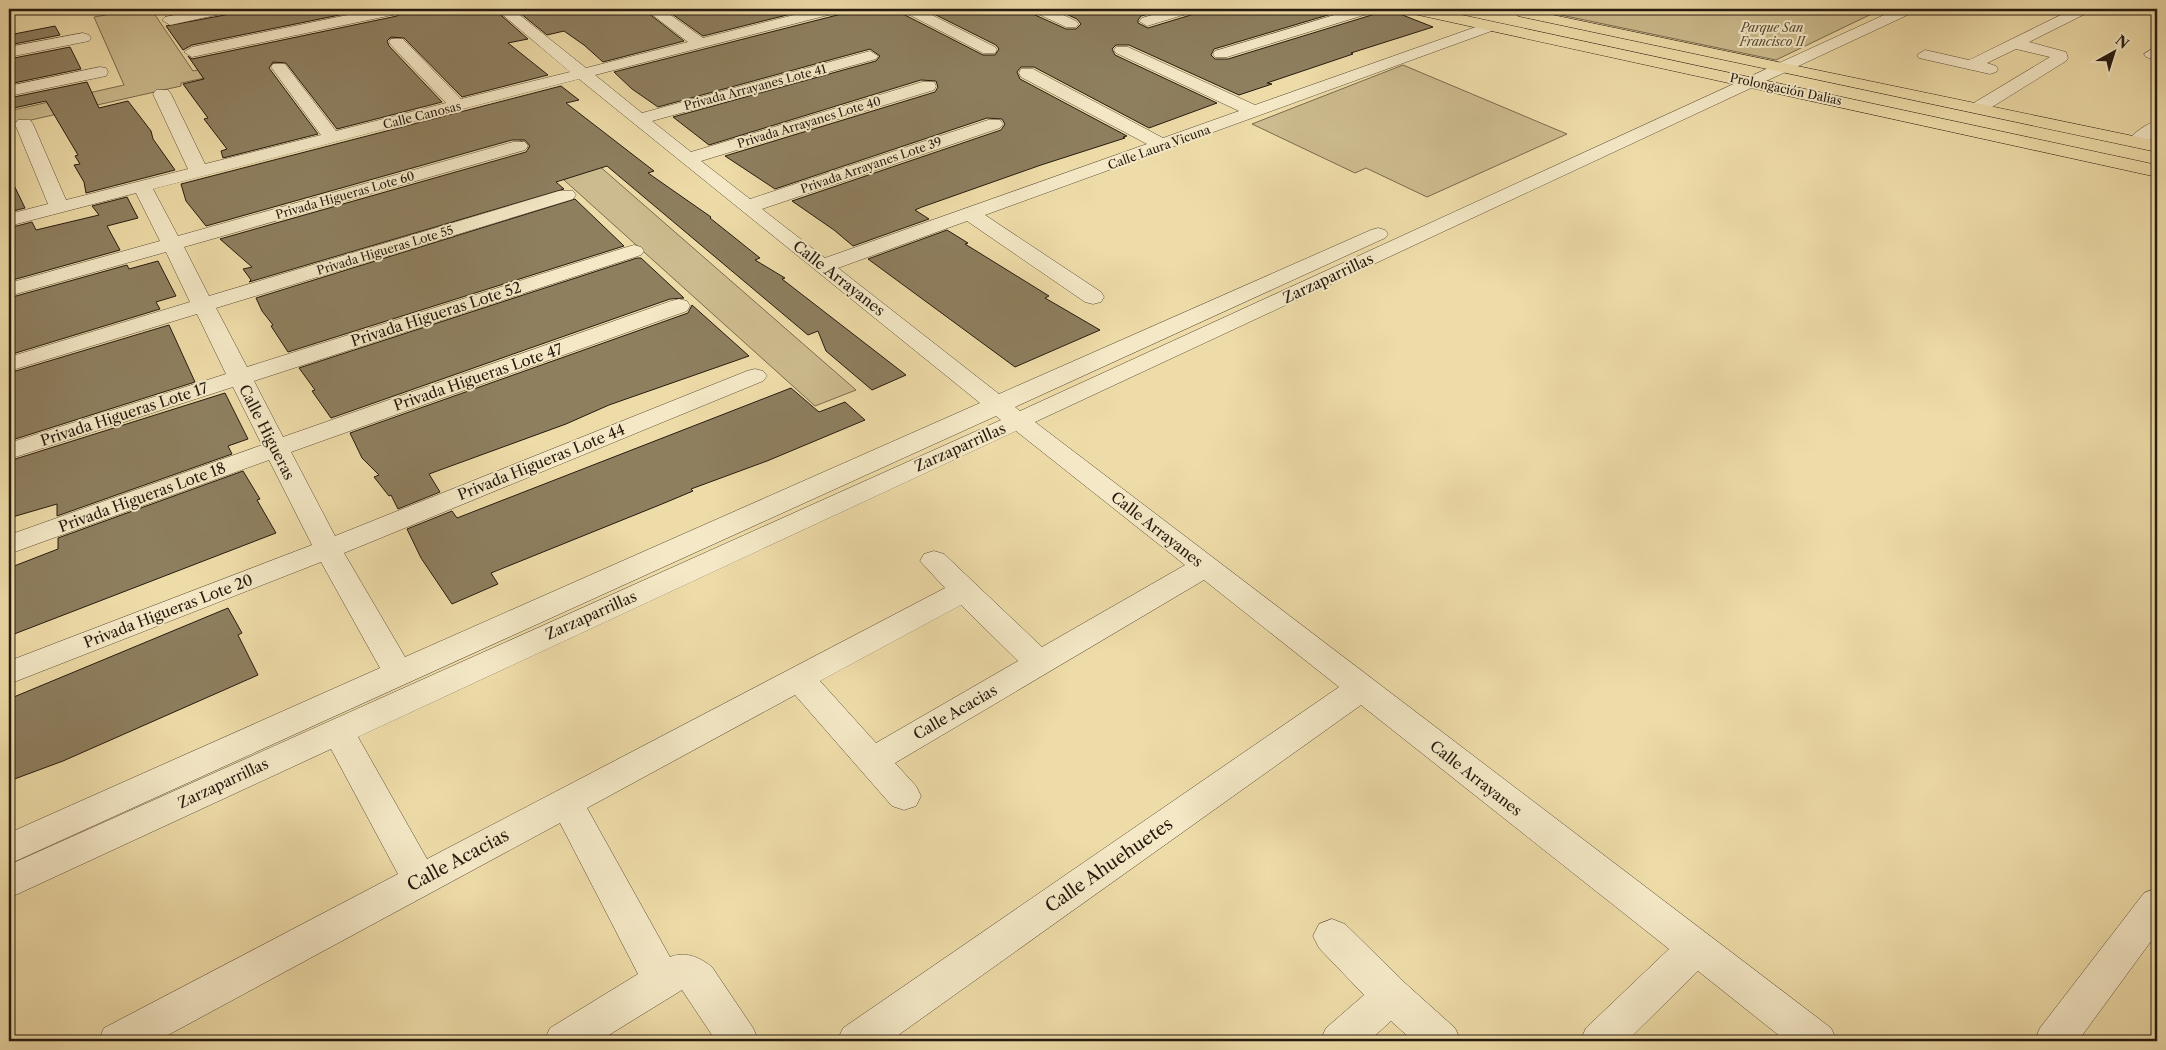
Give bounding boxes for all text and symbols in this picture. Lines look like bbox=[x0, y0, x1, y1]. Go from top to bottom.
park label: Parque San Francisco II bbox=[1738, 20, 1807, 49]
north arrow bbox=[2088, 28, 2138, 78]
text: N bbox=[2112, 31, 2133, 53]
street label: Privada Arrayanes Lote 41 bbox=[682, 61, 828, 113]
street label: Prolongación Dalias bbox=[1729, 70, 1843, 108]
street label: Privada Arrayanes Lote 40 bbox=[735, 93, 883, 151]
street label: Calle Canosas bbox=[381, 98, 463, 132]
street label: Calle Laura Vicuna bbox=[1106, 121, 1213, 173]
street label: Privada Arrayanes Lote 39 bbox=[798, 134, 944, 196]
street label: Privada Higueras Lote 60 bbox=[274, 168, 416, 222]
street label: Privada Higueras Lote 55 bbox=[315, 222, 455, 278]
street label: Calle Arrayanes bbox=[789, 236, 889, 320]
street label: Zarzaparrillas bbox=[1280, 249, 1376, 307]
street label: Privada Higueras Lote 52 bbox=[348, 277, 524, 351]
street label: Privada Higueras Lote 47 bbox=[391, 339, 566, 415]
street label: Privada Higueras Lote 17 bbox=[38, 378, 211, 450]
street label: Calle Higueras bbox=[235, 381, 299, 483]
street label: Zarzaparrillas bbox=[911, 418, 1009, 476]
street label: Privada Higueras Lote 44 bbox=[455, 420, 627, 504]
street label: Privada Higueras Lote 18 bbox=[56, 458, 228, 536]
street label: Calle Arrayanes bbox=[1107, 487, 1207, 571]
street label: Privada Higueras Lote 20 bbox=[81, 570, 255, 652]
street label: Zarzaparrillas bbox=[542, 586, 640, 644]
street label: Calle Acacias bbox=[910, 680, 1000, 744]
street label: Calle Arrayanes bbox=[1426, 736, 1526, 820]
street label: Zarzaparrillas bbox=[175, 754, 271, 812]
street label: Calle Ahuehuetes bbox=[1041, 813, 1177, 917]
street label: Calle Acacias bbox=[403, 824, 513, 896]

